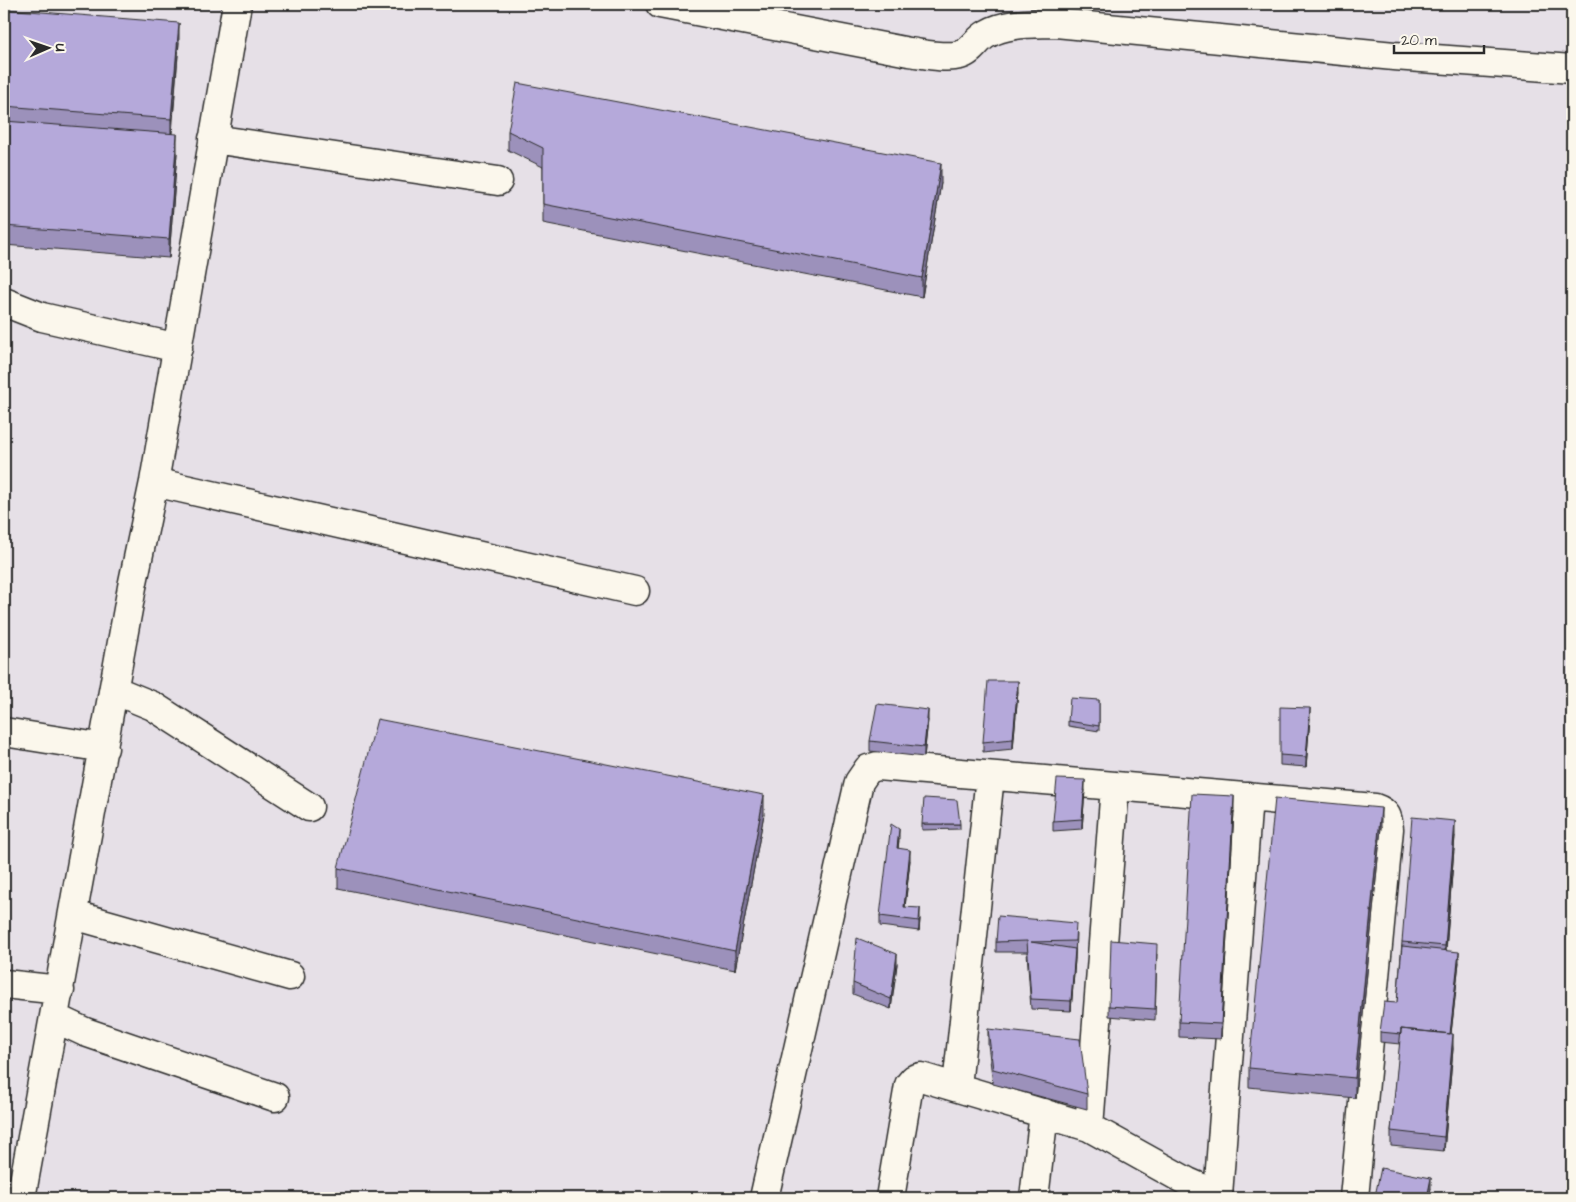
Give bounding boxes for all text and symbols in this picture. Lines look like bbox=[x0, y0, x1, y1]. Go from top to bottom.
north arrow bbox=[22, 22, 72, 72]
scale bar bbox=[1394, 22, 1484, 54]
text: 20 m bbox=[1401, 30, 1437, 51]
text: U bbox=[50, 43, 70, 52]

